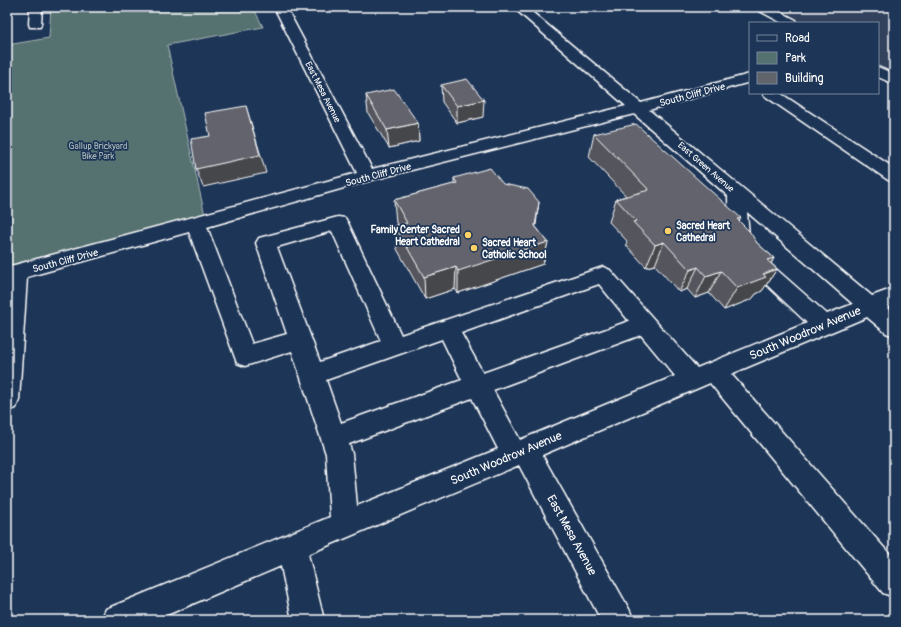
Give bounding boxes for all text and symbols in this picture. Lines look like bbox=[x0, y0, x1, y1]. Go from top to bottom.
legend bbox=[749, 22, 879, 94]
text: Road bbox=[785, 31, 810, 46]
text: Park bbox=[785, 51, 806, 66]
street label: East Mesa Avenue bbox=[302, 60, 343, 125]
text: Building bbox=[785, 71, 824, 86]
street label: South Cliff Drive bbox=[658, 80, 726, 109]
street label: East Green Avenue bbox=[675, 140, 736, 195]
park label: Gallup Brickyard Bike Park bbox=[69, 141, 127, 162]
street label: South Cliff Drive bbox=[344, 160, 412, 189]
place label: Sacred Heart Cathedral bbox=[676, 220, 731, 244]
place label: Family Center Sacred Heart Cathedral bbox=[371, 224, 460, 248]
marker: Sacred Heart Cathedral bbox=[663, 226, 673, 236]
marker: Family Center Sacred Heart Cathedral bbox=[463, 230, 473, 240]
place label: Sacred Heart Catholic School bbox=[482, 237, 547, 261]
marker: Sacred Heart Catholic School bbox=[469, 243, 479, 253]
street label: South Cliff Drive bbox=[31, 246, 99, 275]
street label: South Woodrow Avenue bbox=[747, 303, 863, 364]
street label: South Woodrow Avenue bbox=[448, 428, 564, 489]
street label: East Mesa Avenue bbox=[543, 492, 600, 578]

